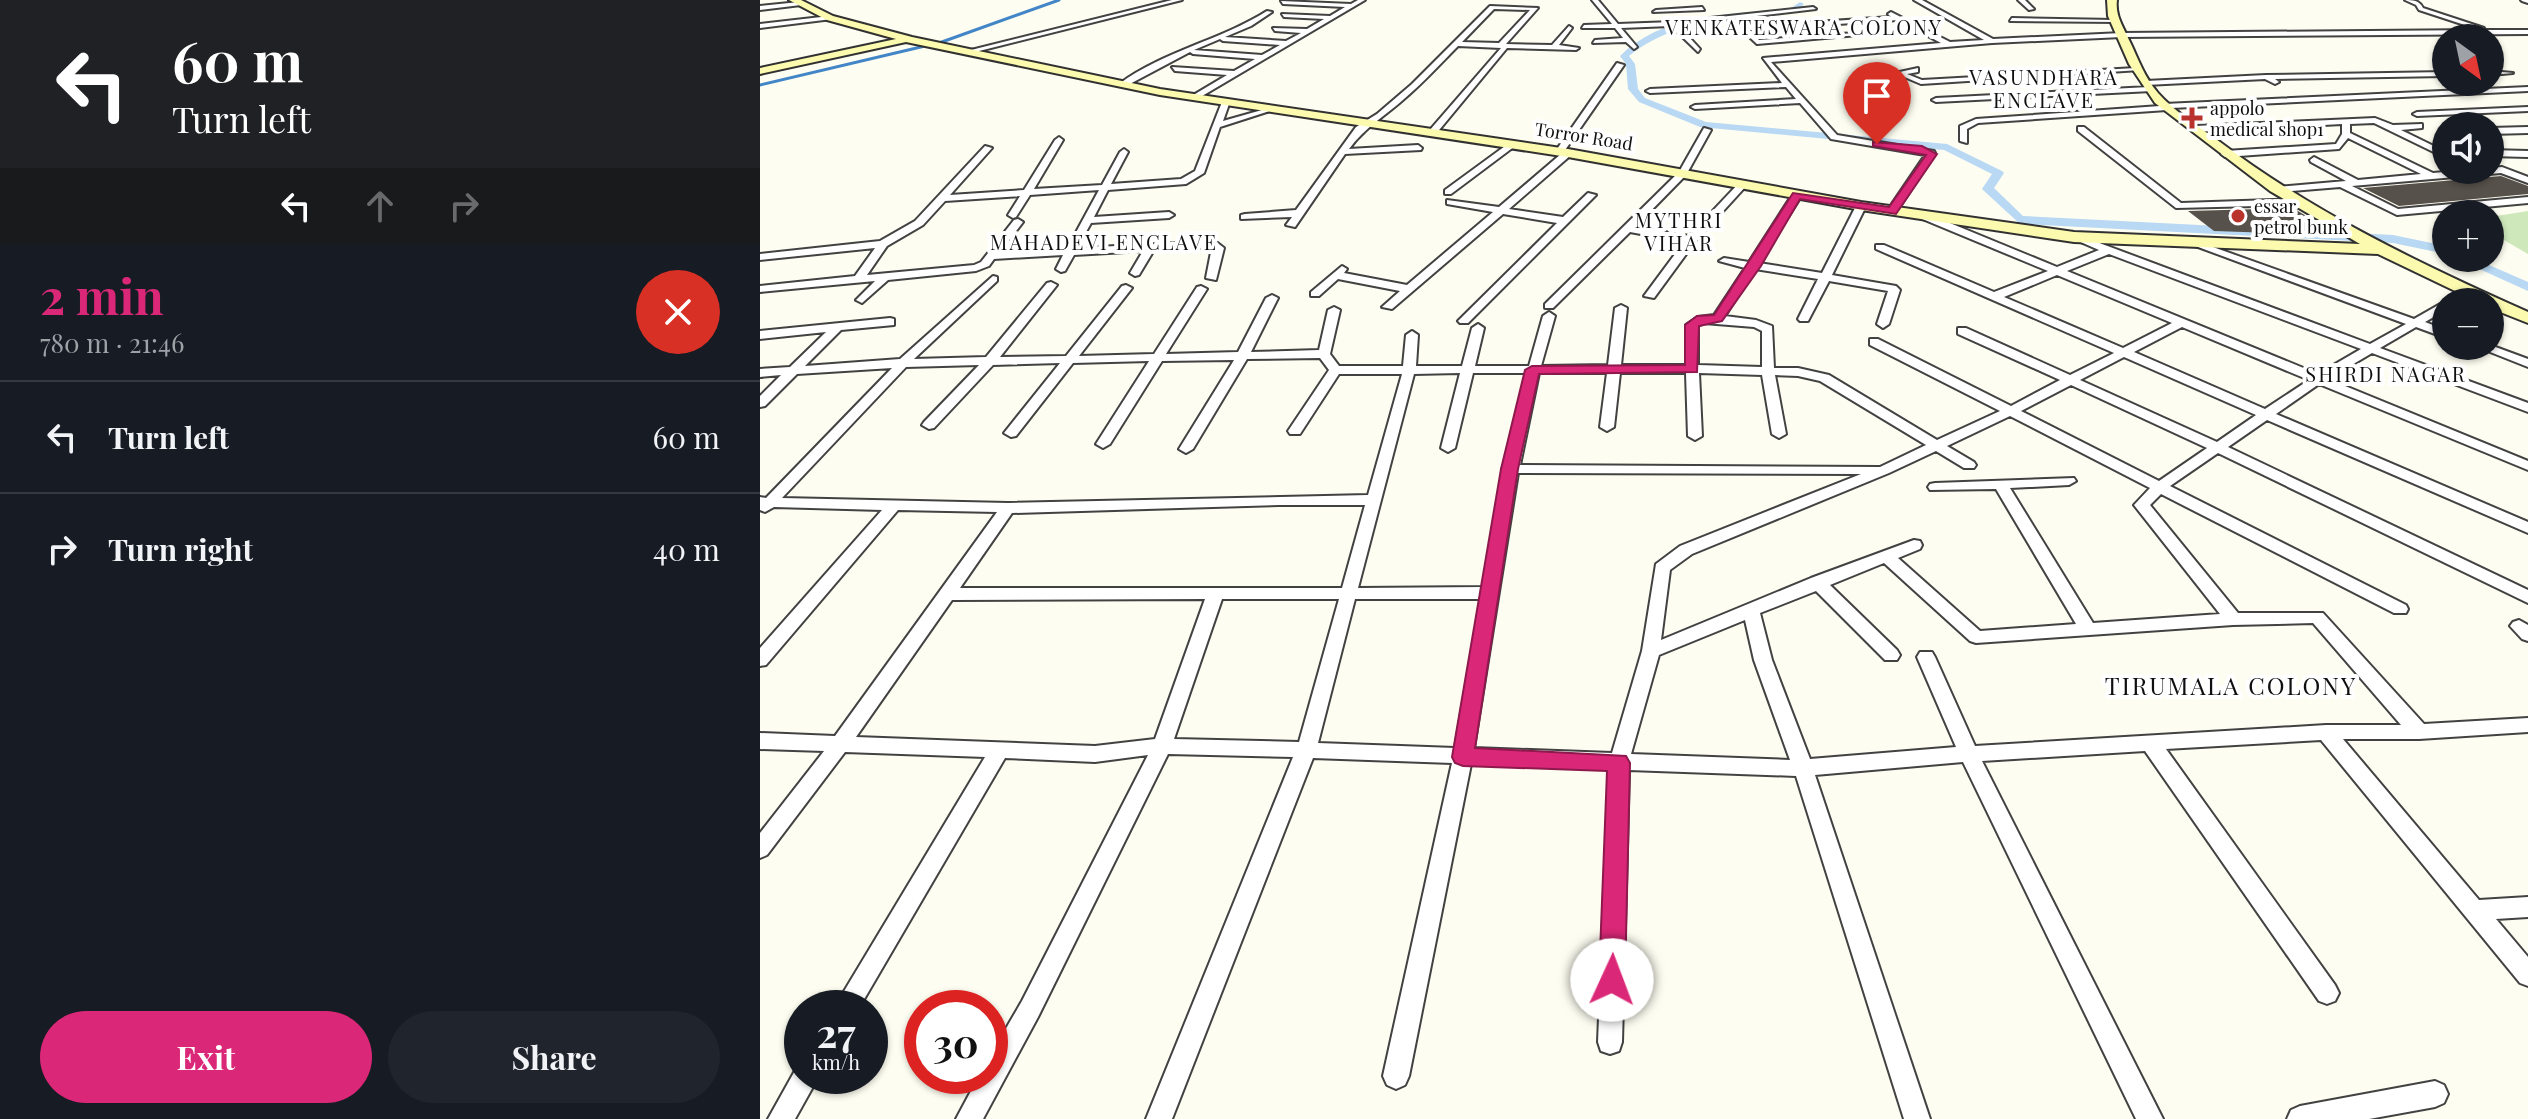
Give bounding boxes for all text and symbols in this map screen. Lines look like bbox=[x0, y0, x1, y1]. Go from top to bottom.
district label: VENKATESWARA COLONY bbox=[1664, 13, 1943, 40]
text: 60 m bbox=[172, 22, 303, 97]
north arrow bbox=[2432, 24, 2504, 96]
map controls bbox=[2432, 24, 2504, 360]
icon: left bbox=[40, 32, 144, 136]
pin bbox=[1843, 62, 1911, 144]
district label: VASUNDHARA ENCLAVE bbox=[1968, 63, 2119, 113]
icon: arrive bbox=[1855, 74, 1899, 118]
text: Turn left bbox=[172, 94, 311, 142]
place label: appolo medical shop1 bbox=[2210, 96, 2324, 141]
marker: appolo medical shop1 bbox=[2181, 107, 2203, 129]
button: sound bbox=[2432, 112, 2504, 184]
street label: Torror Road bbox=[1533, 116, 1635, 156]
icon: left bbox=[274, 184, 318, 228]
icon: ahead bbox=[358, 184, 402, 228]
icon: right bbox=[442, 184, 486, 228]
place label: essar petrol bunk bbox=[2254, 194, 2348, 239]
button: + bbox=[2432, 200, 2504, 272]
district label: MYTHRI VIHAR bbox=[1635, 206, 1723, 256]
marker: essar petrol bunk bbox=[2229, 207, 2247, 225]
district label: MAHADEVI ENCLAVE bbox=[990, 228, 1218, 255]
text: 2 min bbox=[40, 263, 164, 327]
button: close bbox=[636, 270, 720, 354]
button: − bbox=[2432, 288, 2504, 360]
text: 780 m · 21:46 bbox=[40, 325, 184, 360]
district label: SHIRDI NAGAR bbox=[2305, 360, 2467, 387]
icon: left bbox=[40, 415, 84, 459]
text: Turn left bbox=[108, 417, 229, 457]
text: 60 m bbox=[652, 417, 720, 457]
icon: right bbox=[40, 527, 84, 571]
text: Turn right bbox=[108, 529, 253, 569]
text: 40 m bbox=[653, 529, 720, 569]
district label: TIRUMALA COLONY bbox=[2105, 669, 2357, 701]
position arrow bbox=[1570, 938, 1654, 1022]
speed limit sign: 30 bbox=[904, 990, 1008, 1094]
text: 27 bbox=[816, 1005, 856, 1058]
button: Exit bbox=[40, 1011, 372, 1103]
button: Share bbox=[388, 1011, 720, 1103]
text: km/h bbox=[812, 1048, 860, 1075]

